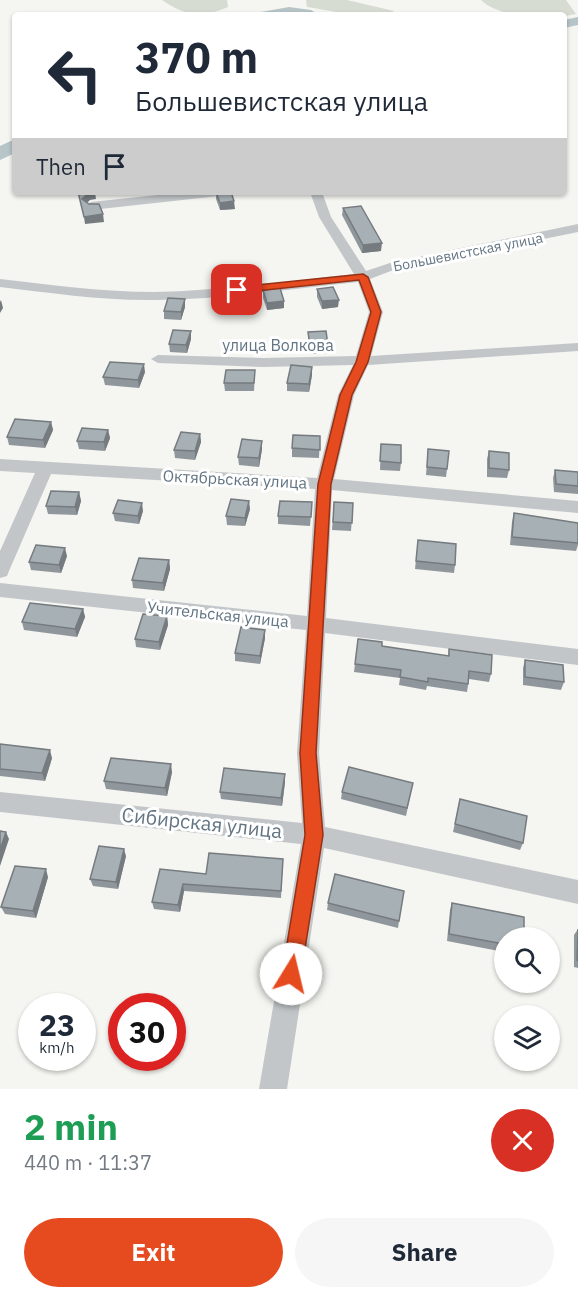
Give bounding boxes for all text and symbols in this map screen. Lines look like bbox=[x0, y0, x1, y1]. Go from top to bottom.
text: 370 m bbox=[135, 30, 258, 85]
icon: left bbox=[36, 36, 114, 114]
text: Большевистская улица bbox=[135, 83, 428, 118]
icon: arrive bbox=[98, 150, 131, 183]
text: Then bbox=[36, 152, 86, 181]
street label: Большевистская улица bbox=[392, 229, 545, 275]
pin bbox=[211, 264, 262, 315]
icon: arrive bbox=[220, 273, 253, 306]
street label: улица Волкова bbox=[222, 335, 334, 355]
street label: Октябрьская улица bbox=[162, 465, 308, 493]
street label: Учительская улица bbox=[146, 597, 290, 631]
street label: Сибирская улица bbox=[120, 801, 284, 844]
map controls bbox=[494, 927, 560, 1071]
button: search bbox=[494, 927, 560, 993]
position arrow bbox=[259, 942, 323, 1006]
speed limit sign: 30 bbox=[108, 993, 186, 1071]
text: 23 bbox=[39, 1005, 75, 1044]
button: layers bbox=[494, 1005, 560, 1071]
text: km/h bbox=[39, 1038, 75, 1057]
text: 2 min bbox=[24, 1103, 118, 1150]
button: close bbox=[491, 1109, 554, 1172]
text: 440 m · 11:37 bbox=[24, 1149, 152, 1176]
button: Exit bbox=[24, 1218, 283, 1287]
button: Share bbox=[295, 1218, 554, 1287]

